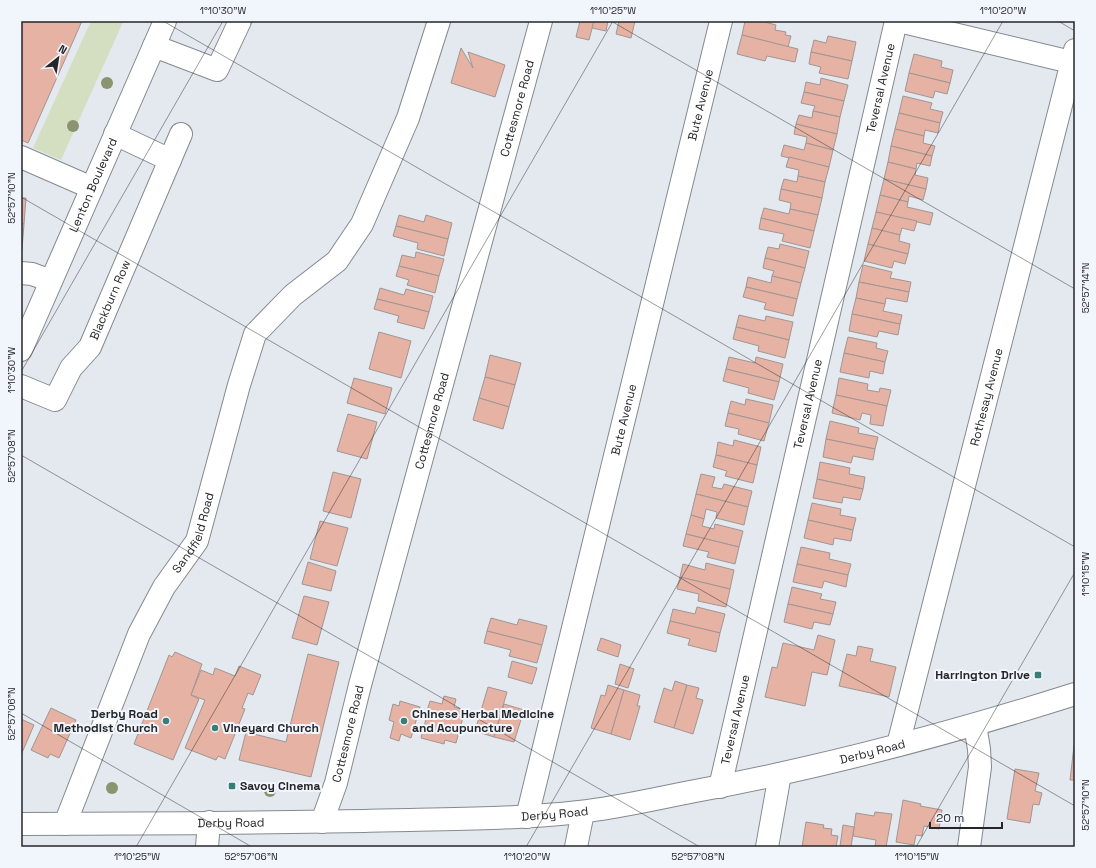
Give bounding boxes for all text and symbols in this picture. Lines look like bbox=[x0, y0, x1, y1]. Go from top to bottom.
text: 1°10'30"W bbox=[200, 4, 247, 17]
text: 1°10'25"W bbox=[590, 4, 636, 17]
text: 1°10'20"W bbox=[980, 4, 1027, 17]
north arrow bbox=[38, 38, 78, 78]
text: N bbox=[56, 41, 70, 57]
street label: Teversal Avenue bbox=[862, 42, 899, 135]
street label: Cottesmore Road bbox=[496, 58, 538, 159]
street label: Bute Avenue bbox=[684, 67, 717, 142]
street label: Lenton Boulevard bbox=[65, 135, 121, 235]
text: 52°57'10"N bbox=[5, 172, 18, 224]
street label: Blackburn Row bbox=[86, 257, 134, 343]
text: 52°57'14"N bbox=[1079, 263, 1092, 313]
text: 1°10'30"W bbox=[5, 346, 18, 393]
street label: Rothesay Avenue bbox=[966, 346, 1007, 448]
street label: Teversal Avenue bbox=[790, 357, 826, 451]
street label: Cottesmore Road bbox=[411, 371, 453, 471]
street label: Bute Avenue bbox=[607, 382, 640, 457]
text: 52°57'08"N bbox=[5, 429, 18, 483]
street label: Sandfield Road bbox=[169, 491, 218, 576]
text: 1°10'15"W bbox=[1079, 552, 1092, 596]
place label: Harrington Drive bbox=[935, 667, 1030, 683]
marker: Harrington Drive bbox=[1033, 670, 1043, 680]
street label: Teversal Avenue bbox=[717, 673, 754, 766]
street label: Cottesmore Road bbox=[328, 684, 368, 784]
text: 52°57'06"N bbox=[5, 687, 18, 741]
place label: Derby Road Methodist Church bbox=[54, 706, 158, 736]
place label: Chinese Herbal Medicine and Acupuncture bbox=[412, 706, 554, 736]
marker: Derby Road Methodist Church bbox=[161, 716, 171, 726]
marker: Chinese Herbal Medicine and Acupuncture bbox=[399, 716, 409, 726]
place label: Vineyard Church bbox=[223, 720, 319, 736]
marker: Vineyard Church bbox=[210, 723, 220, 733]
street label: Derby Road bbox=[838, 736, 907, 768]
place label: Savoy Cinema bbox=[240, 778, 321, 794]
text: 52°57'10"N bbox=[1079, 779, 1092, 831]
marker: Savoy Cinema bbox=[227, 781, 237, 791]
street label: Derby Road bbox=[521, 803, 589, 825]
scale bar bbox=[930, 804, 1002, 830]
text: 20 m bbox=[936, 810, 964, 826]
street label: Derby Road bbox=[197, 814, 265, 831]
text: 1°10'25"W bbox=[114, 850, 160, 863]
text: 52°57'06"N bbox=[224, 850, 278, 863]
text: 1°10'20"W bbox=[504, 850, 551, 863]
text: 52°57'08"N bbox=[671, 850, 725, 863]
text: 1°10'15"W bbox=[895, 850, 939, 863]

